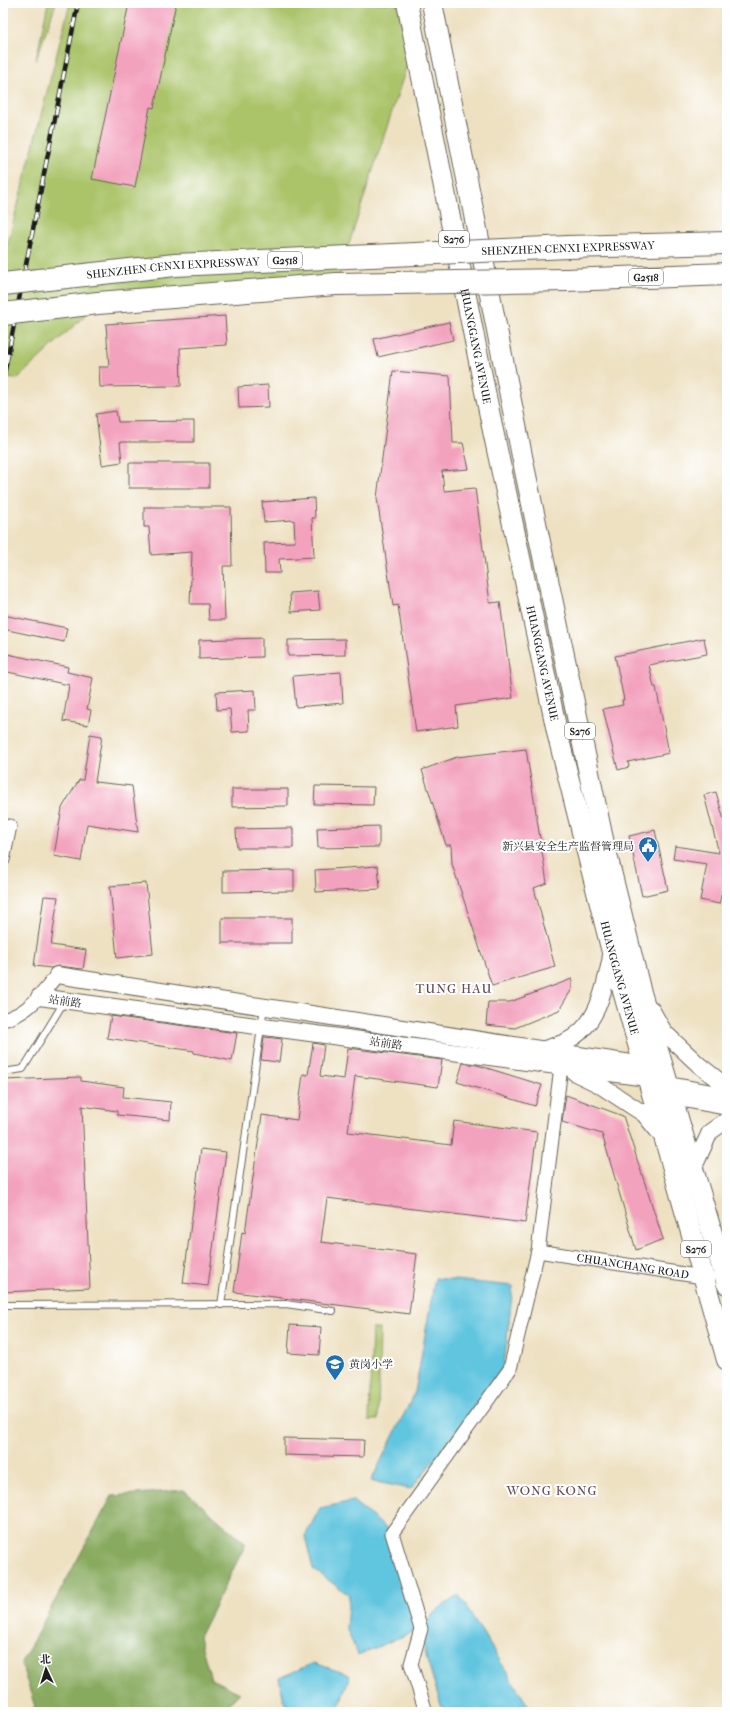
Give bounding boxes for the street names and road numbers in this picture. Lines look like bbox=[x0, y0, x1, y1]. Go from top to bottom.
road number: S276 bbox=[439, 231, 469, 247]
street label: SHENZHEN-CENXI EXPRESSWAY bbox=[481, 239, 655, 258]
road number: G2518 bbox=[268, 252, 302, 268]
street label: SHENZHEN-CENXI EXPRESSWAY bbox=[86, 255, 261, 282]
road number: G2518 bbox=[629, 269, 663, 285]
street label: HUANGGANG AVENUE bbox=[457, 287, 493, 406]
street label: HUANGGANG AVENUE bbox=[523, 604, 561, 723]
road number: S276 bbox=[565, 723, 595, 739]
street label: HUANGGANG AVENUE bbox=[597, 920, 641, 1037]
street label: 站前路 bbox=[48, 993, 82, 1010]
street label: 站前路 bbox=[369, 1035, 403, 1052]
road number: S276 bbox=[681, 1241, 711, 1257]
street label: CHUANCHANG ROAD bbox=[576, 1251, 690, 1282]

